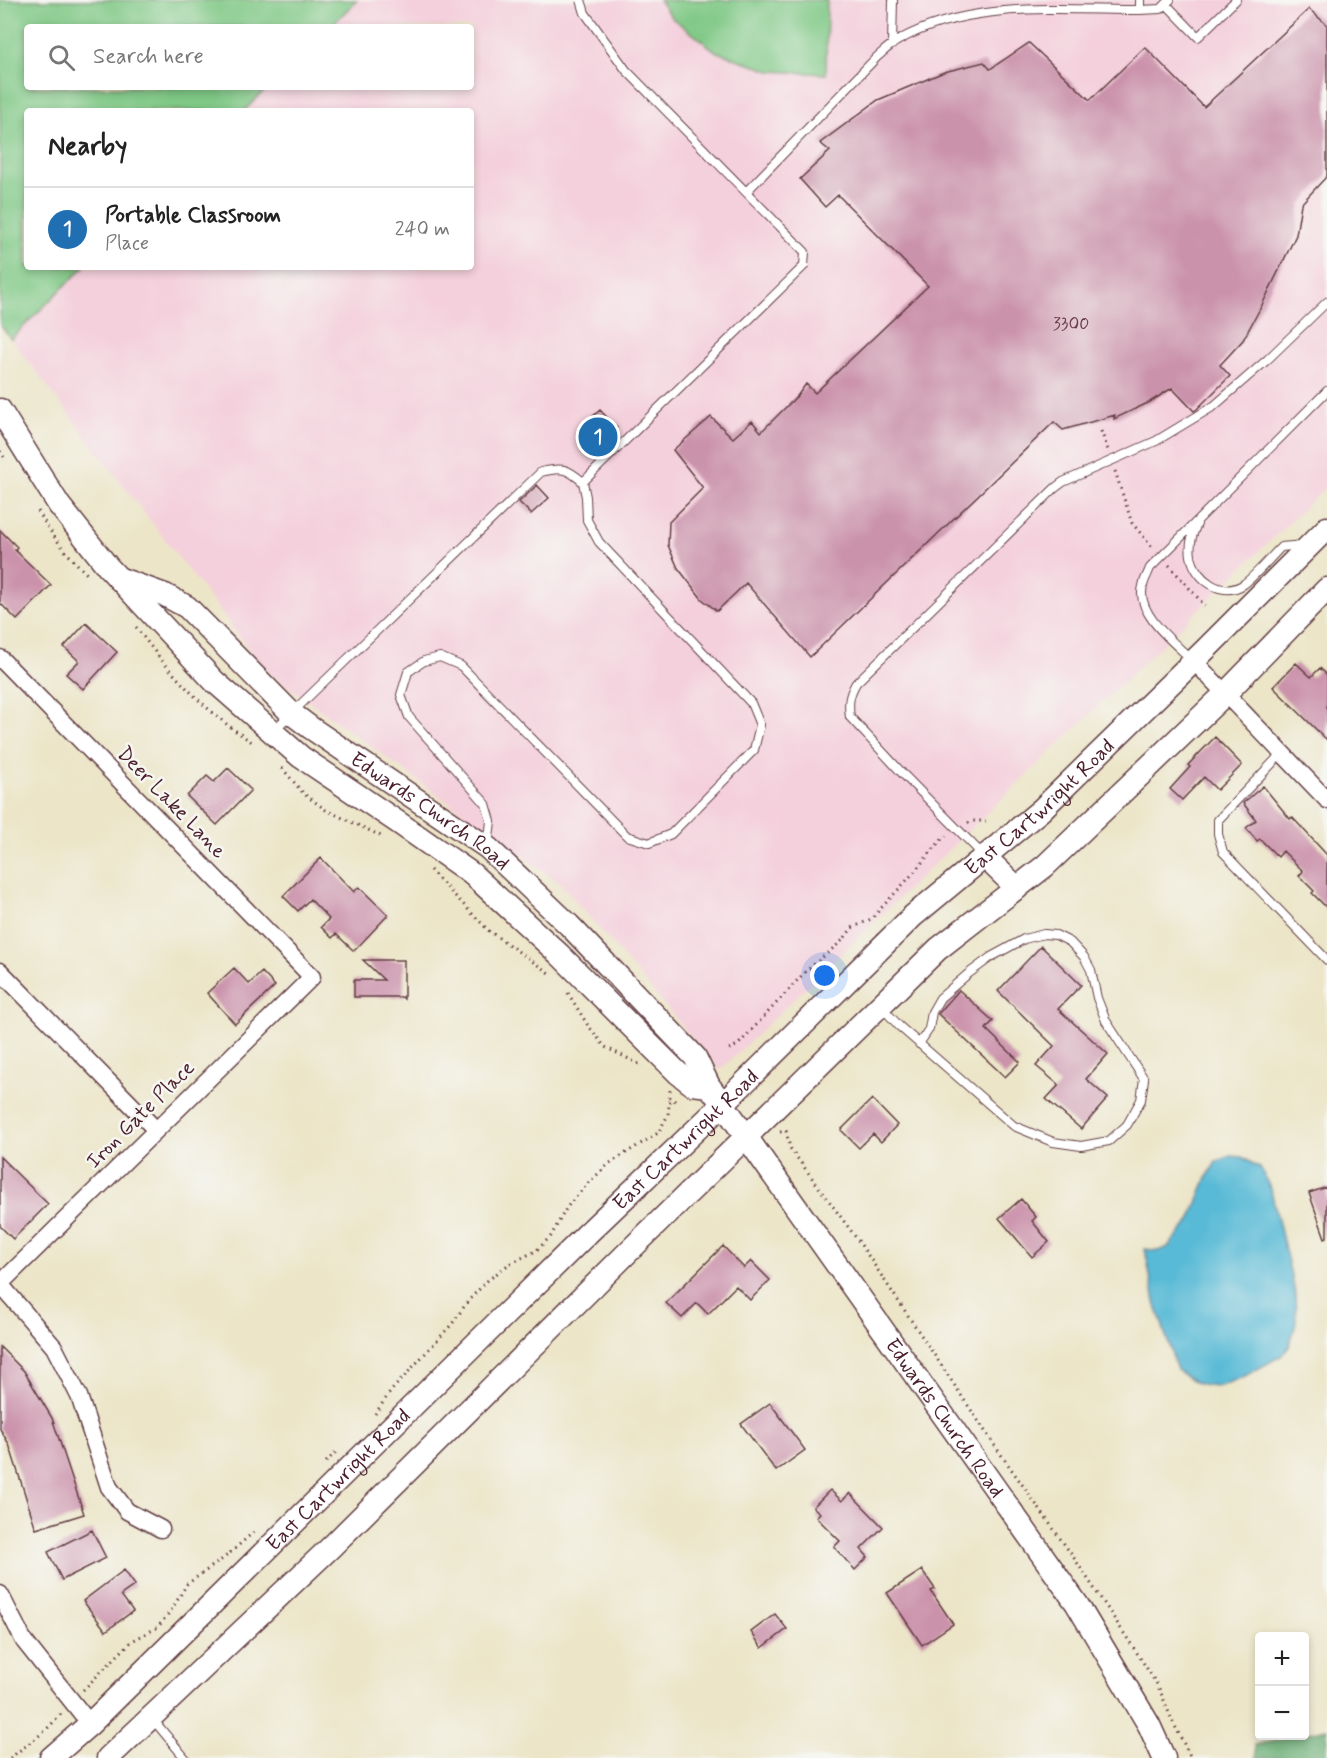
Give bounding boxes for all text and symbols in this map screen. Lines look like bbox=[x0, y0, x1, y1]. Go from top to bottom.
search box bbox=[24, 24, 474, 90]
icon: search bbox=[45, 41, 78, 74]
text: Search here bbox=[93, 43, 204, 71]
text: Nearby bbox=[48, 130, 127, 164]
text: Portable Classroom bbox=[105, 202, 281, 230]
text: 1 bbox=[63, 216, 72, 243]
text: 240 m bbox=[395, 216, 450, 243]
text: Place bbox=[105, 230, 149, 257]
house number: 3300 bbox=[1053, 312, 1089, 336]
pin: 1 bbox=[578, 414, 618, 460]
street label: East Cartwright Road bbox=[959, 733, 1121, 883]
street label: Deer Lake Lane bbox=[110, 740, 232, 865]
street label: Edwards Church Road bbox=[345, 746, 516, 877]
your location bbox=[810, 961, 839, 990]
street label: Iron Gate Place bbox=[80, 1054, 201, 1175]
street label: East Cartwright Road bbox=[607, 1063, 765, 1217]
street label: Edwards Church Road bbox=[878, 1333, 1010, 1504]
street label: East Cartwright Road bbox=[260, 1403, 417, 1558]
map controls bbox=[1255, 1632, 1309, 1740]
button: + bbox=[1255, 1632, 1309, 1686]
button: − bbox=[1255, 1686, 1309, 1740]

